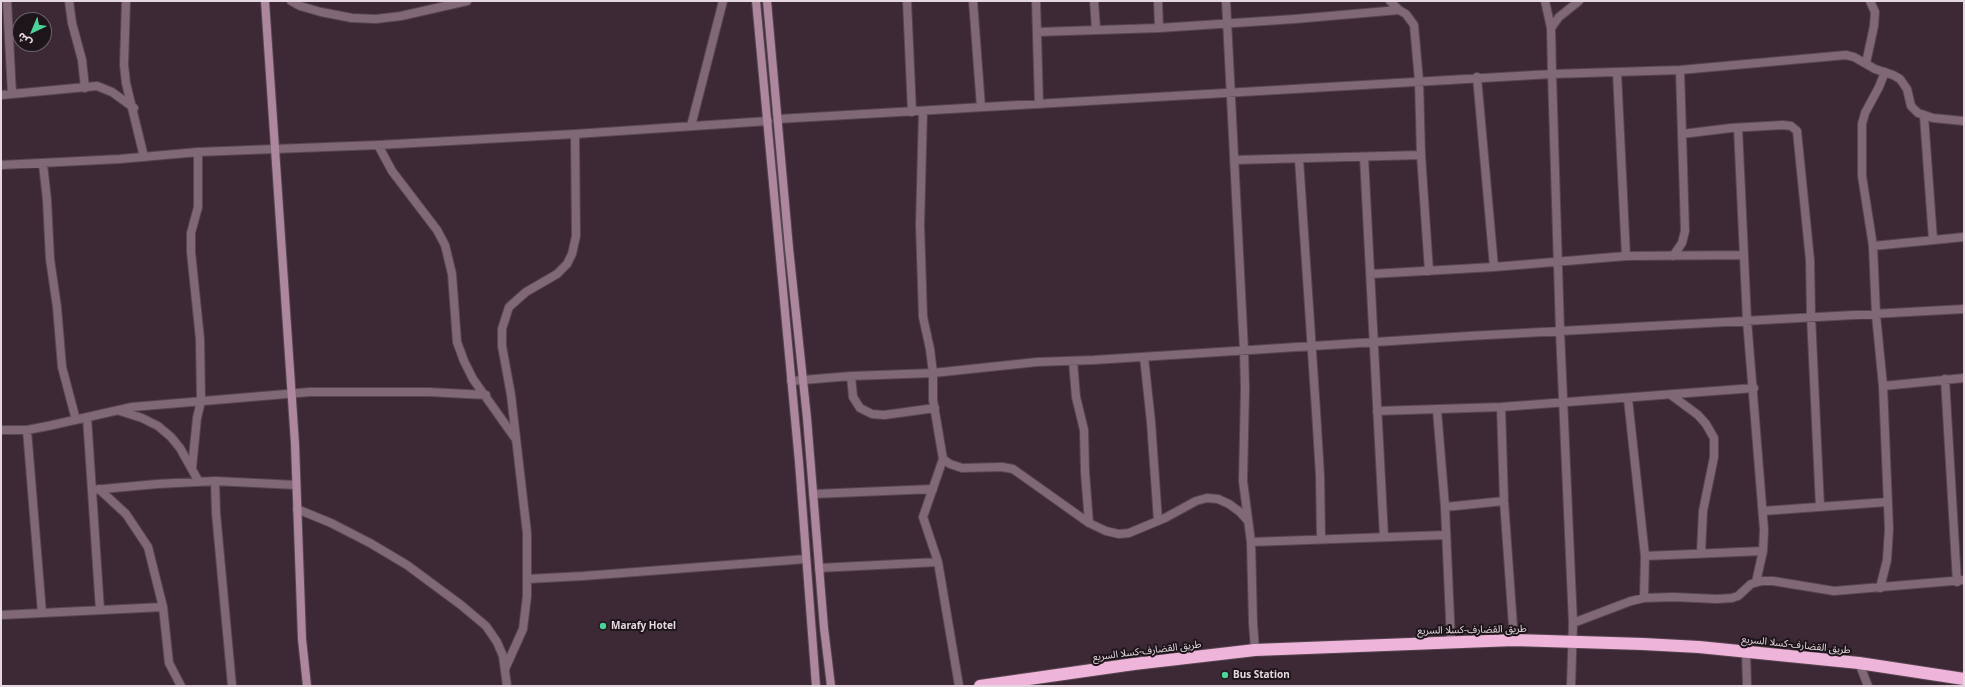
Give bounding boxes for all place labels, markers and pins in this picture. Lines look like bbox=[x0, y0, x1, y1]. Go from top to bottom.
place label: Marafy Hotel bbox=[611, 620, 676, 632]
marker: Marafy Hotel bbox=[598, 621, 608, 631]
place label: Bus Station bbox=[1233, 669, 1290, 681]
marker: Bus Station bbox=[1220, 670, 1230, 680]

